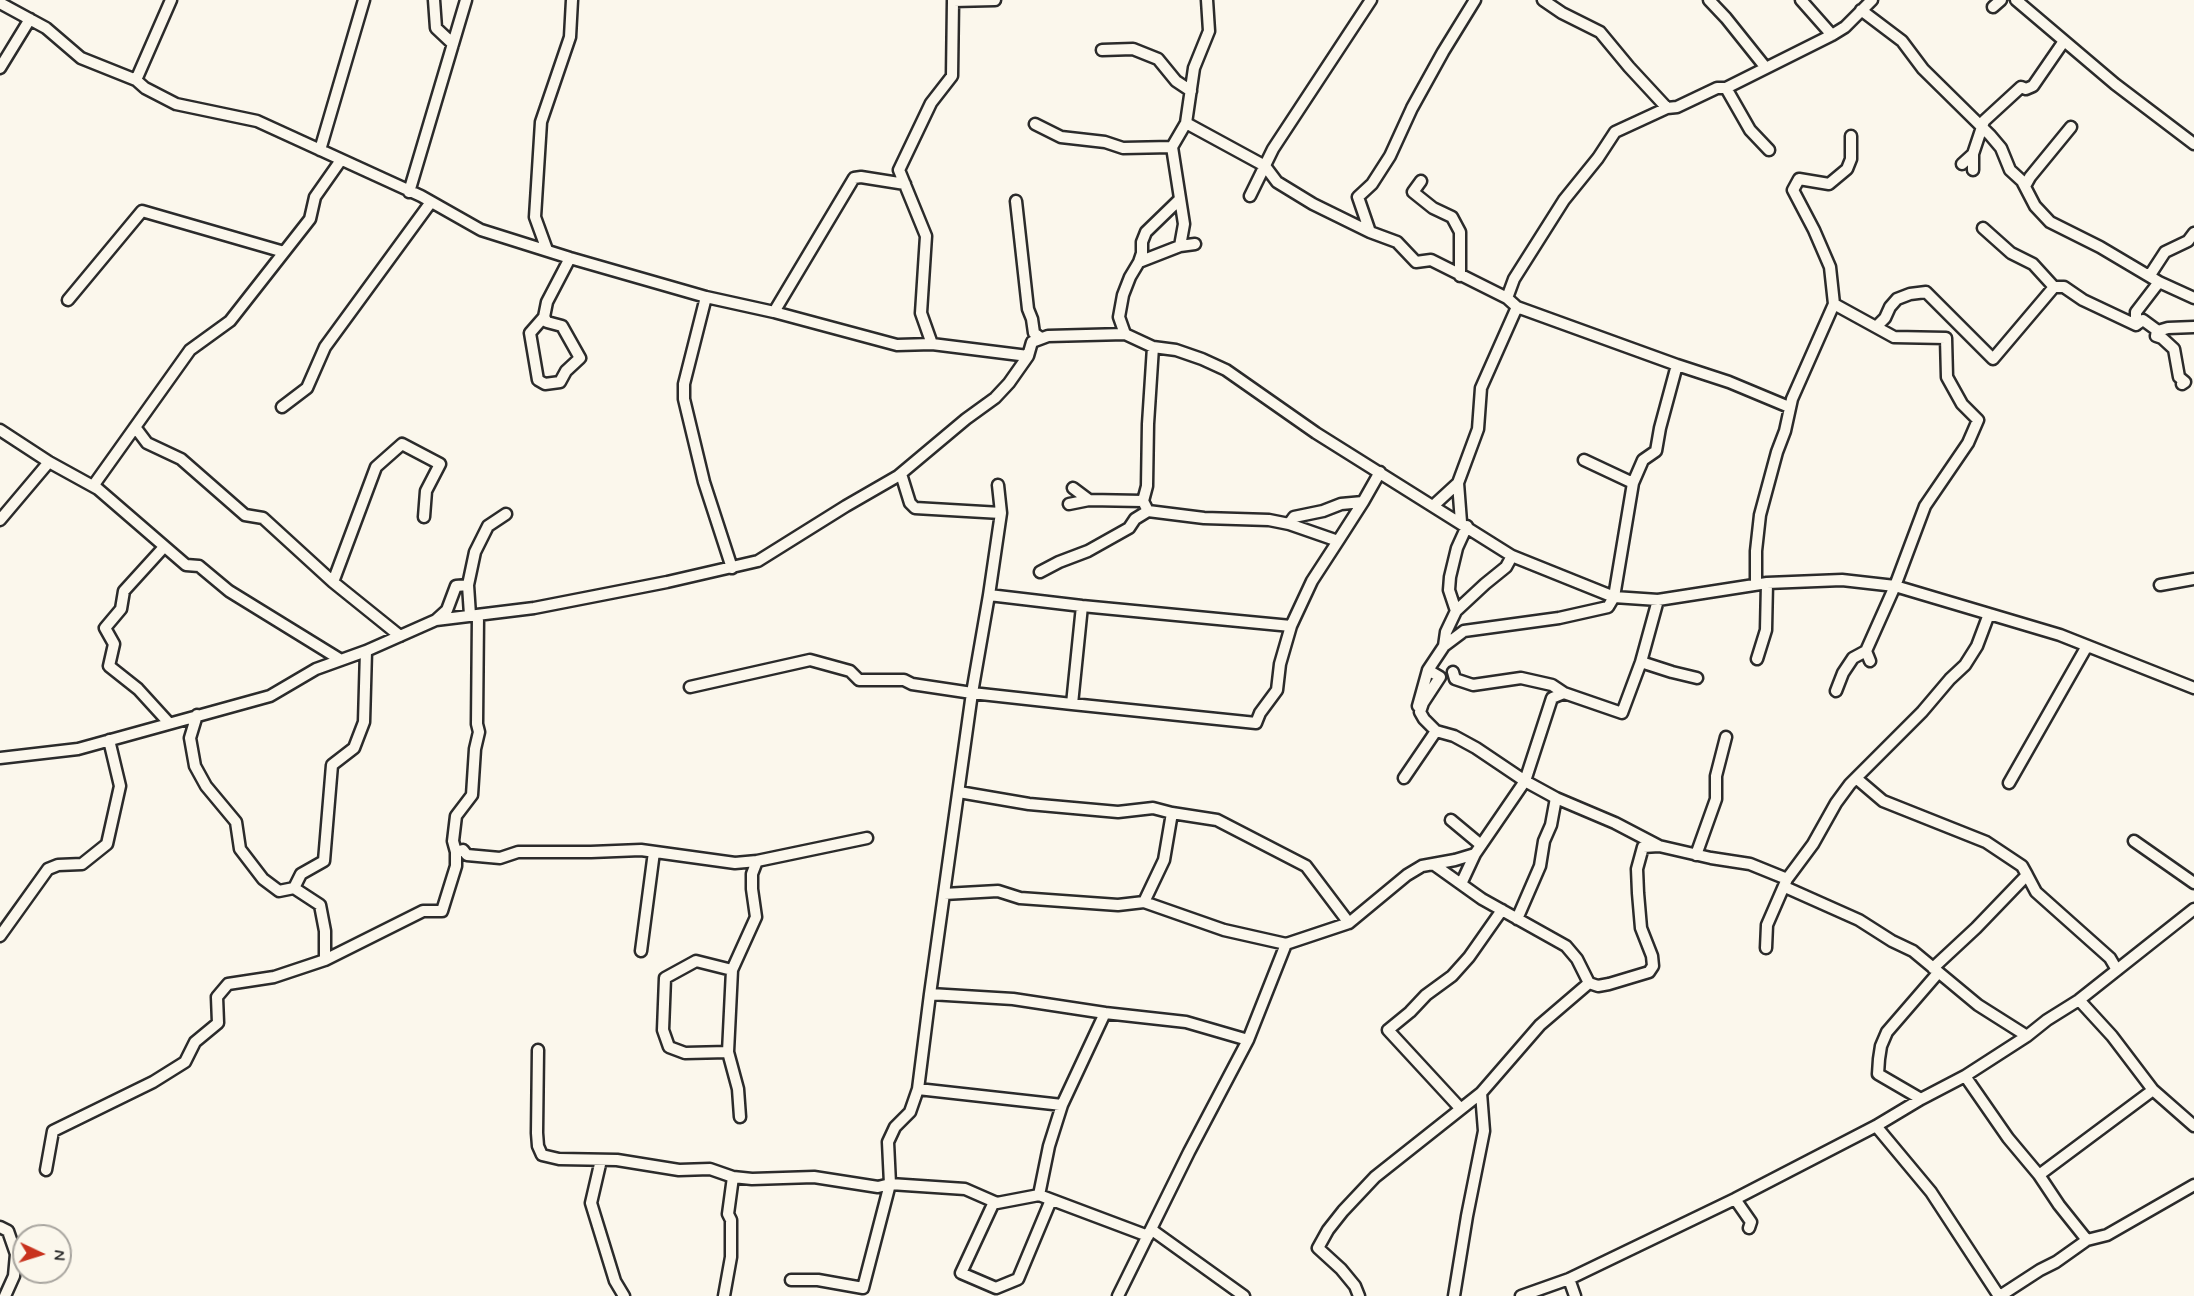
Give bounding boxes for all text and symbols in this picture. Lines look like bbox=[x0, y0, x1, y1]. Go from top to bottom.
north arrow bbox=[12, 1224, 72, 1284]
text: N bbox=[48, 1249, 69, 1261]

